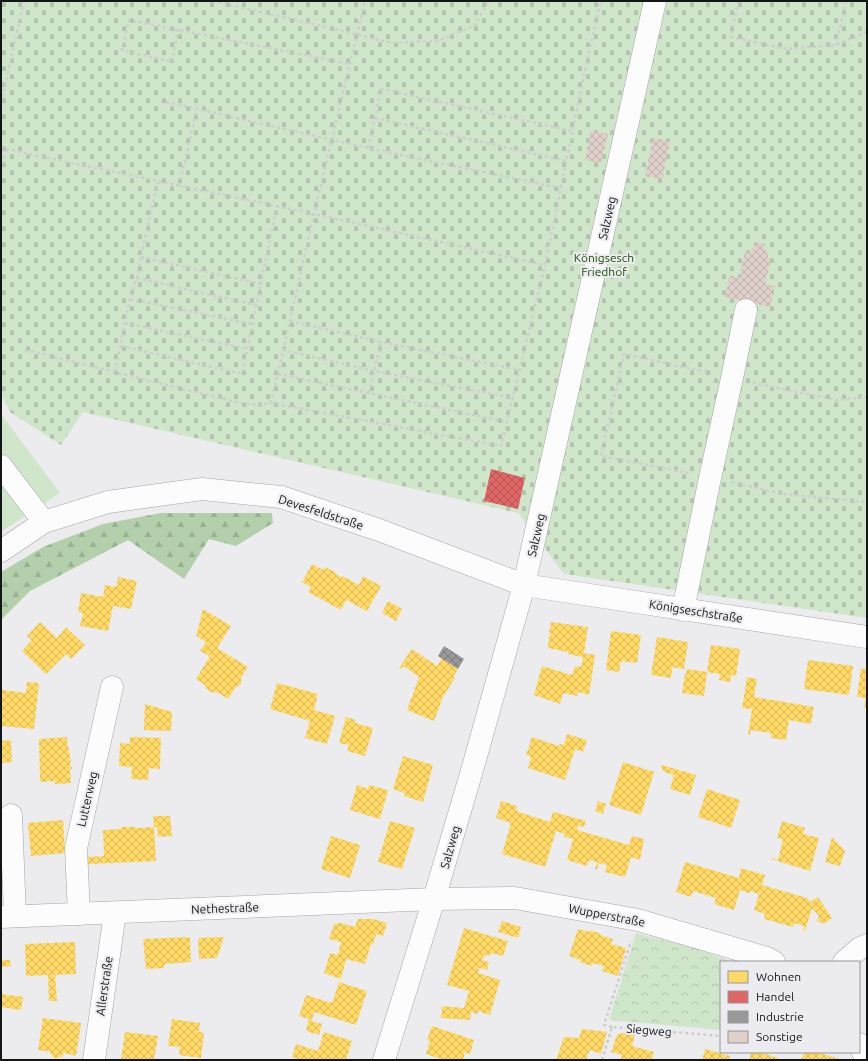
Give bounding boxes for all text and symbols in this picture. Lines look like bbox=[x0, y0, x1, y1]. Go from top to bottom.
street label: Salzweg bbox=[596, 195, 618, 241]
park label: Königsesch Friedhof bbox=[574, 251, 634, 278]
street label: Devesfeldstraße bbox=[277, 492, 365, 532]
street label: Salzweg bbox=[525, 512, 547, 558]
street label: Königseschstraße bbox=[648, 597, 744, 625]
street label: Lutterweg bbox=[74, 770, 100, 828]
street label: Salzweg bbox=[438, 824, 462, 870]
street label: Nethestraße bbox=[191, 900, 259, 916]
street label: Wupperstraße bbox=[568, 901, 646, 929]
street label: Allerstraße bbox=[93, 956, 115, 1016]
legend bbox=[720, 961, 860, 1053]
text: Wohnen bbox=[756, 970, 801, 983]
text: Handel bbox=[756, 990, 794, 1003]
text: Industrie bbox=[756, 1010, 804, 1023]
street label: Siegweg bbox=[626, 1022, 672, 1038]
text: Sonstige bbox=[756, 1030, 803, 1043]

